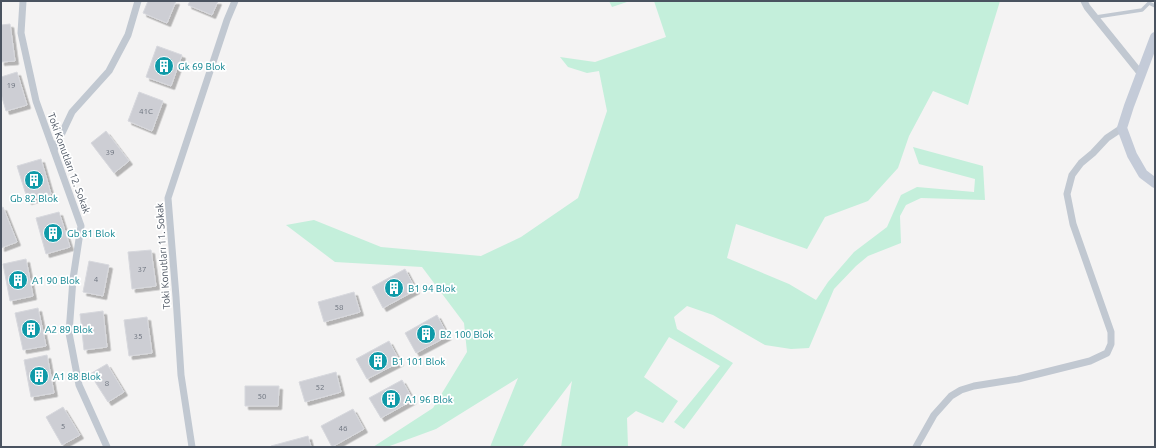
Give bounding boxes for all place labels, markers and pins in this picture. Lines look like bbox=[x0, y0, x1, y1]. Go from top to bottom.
building icon: Gk 69 Blok bbox=[153, 55, 175, 77]
place label: Gk 69 Blok bbox=[178, 61, 225, 72]
building icon: Gb 82 Blok bbox=[23, 169, 45, 191]
place label: Gb 82 Blok bbox=[10, 193, 58, 204]
building icon: Gb 81 Blok bbox=[42, 222, 64, 244]
place label: Gb 81 Blok bbox=[67, 228, 115, 239]
building icon: A1 90 Blok bbox=[7, 269, 29, 291]
place label: A1 90 Blok bbox=[32, 275, 80, 286]
building icon: B1 94 Blok bbox=[383, 277, 405, 299]
place label: B1 94 Blok bbox=[408, 283, 456, 294]
building icon: A2 89 Blok bbox=[20, 318, 42, 340]
building icon: B2 100 Blok bbox=[415, 323, 437, 345]
place label: A2 89 Blok bbox=[45, 324, 93, 335]
place label: B2 100 Blok bbox=[440, 329, 493, 340]
building icon: B1 101 Blok bbox=[367, 350, 389, 372]
place label: B1 101 Blok bbox=[392, 356, 445, 367]
building icon: A1 88 Blok bbox=[28, 365, 50, 387]
place label: A1 88 Blok bbox=[53, 371, 101, 382]
building icon: A1 96 Blok bbox=[380, 388, 402, 410]
place label: A1 96 Blok bbox=[405, 394, 453, 405]

